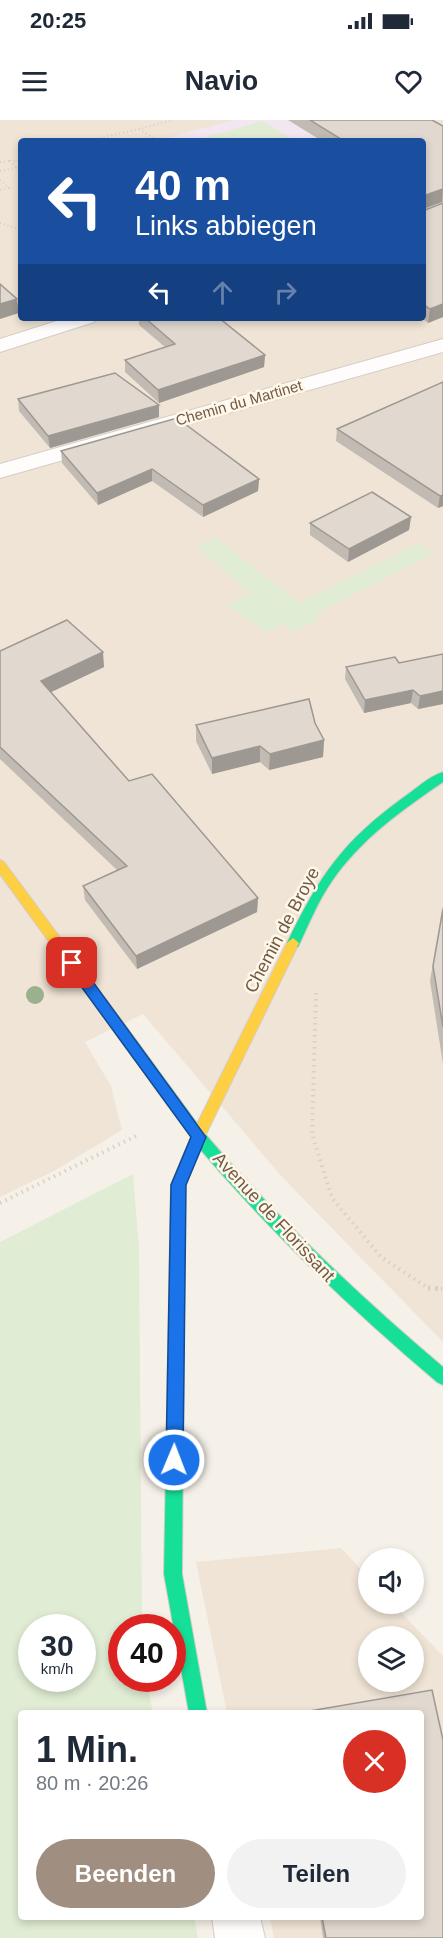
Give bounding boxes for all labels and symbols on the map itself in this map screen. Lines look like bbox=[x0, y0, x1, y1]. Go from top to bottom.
street label: Chemin du Martinet bbox=[174, 376, 305, 429]
street label: Chemin de Broye bbox=[241, 864, 323, 996]
pin bbox=[46, 937, 97, 988]
street label: Avenue de Florissant bbox=[209, 1148, 339, 1286]
position arrow bbox=[142, 1428, 206, 1492]
speed limit sign: 40 bbox=[108, 1614, 186, 1692]

